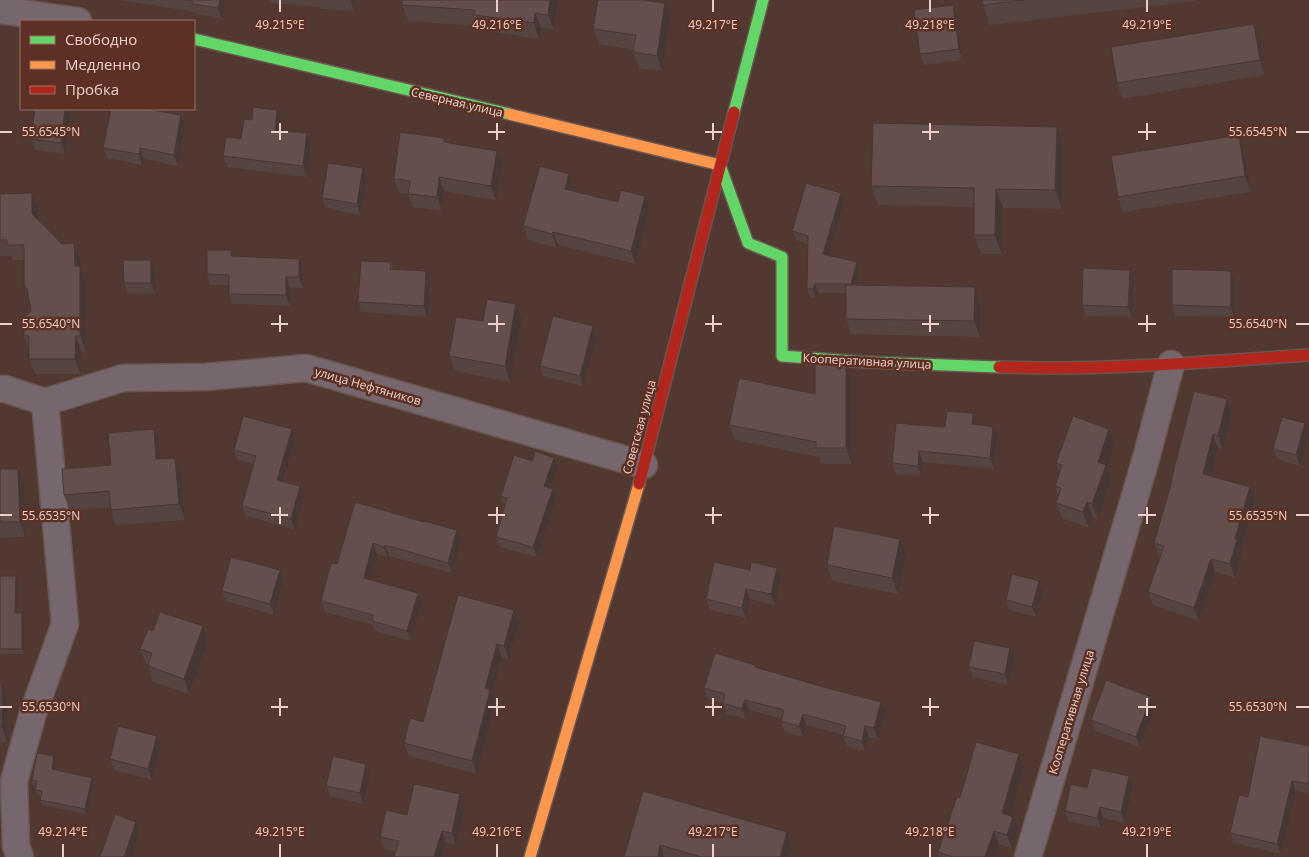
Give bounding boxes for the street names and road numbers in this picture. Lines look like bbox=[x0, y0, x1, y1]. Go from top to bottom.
street label: Северная улица bbox=[409, 83, 505, 121]
street label: Кооперативная улица bbox=[802, 349, 932, 373]
street label: улица Нефтяников bbox=[313, 363, 423, 409]
street label: Советская улица bbox=[618, 378, 660, 476]
street label: Кооперативная улица bbox=[1044, 648, 1098, 776]

